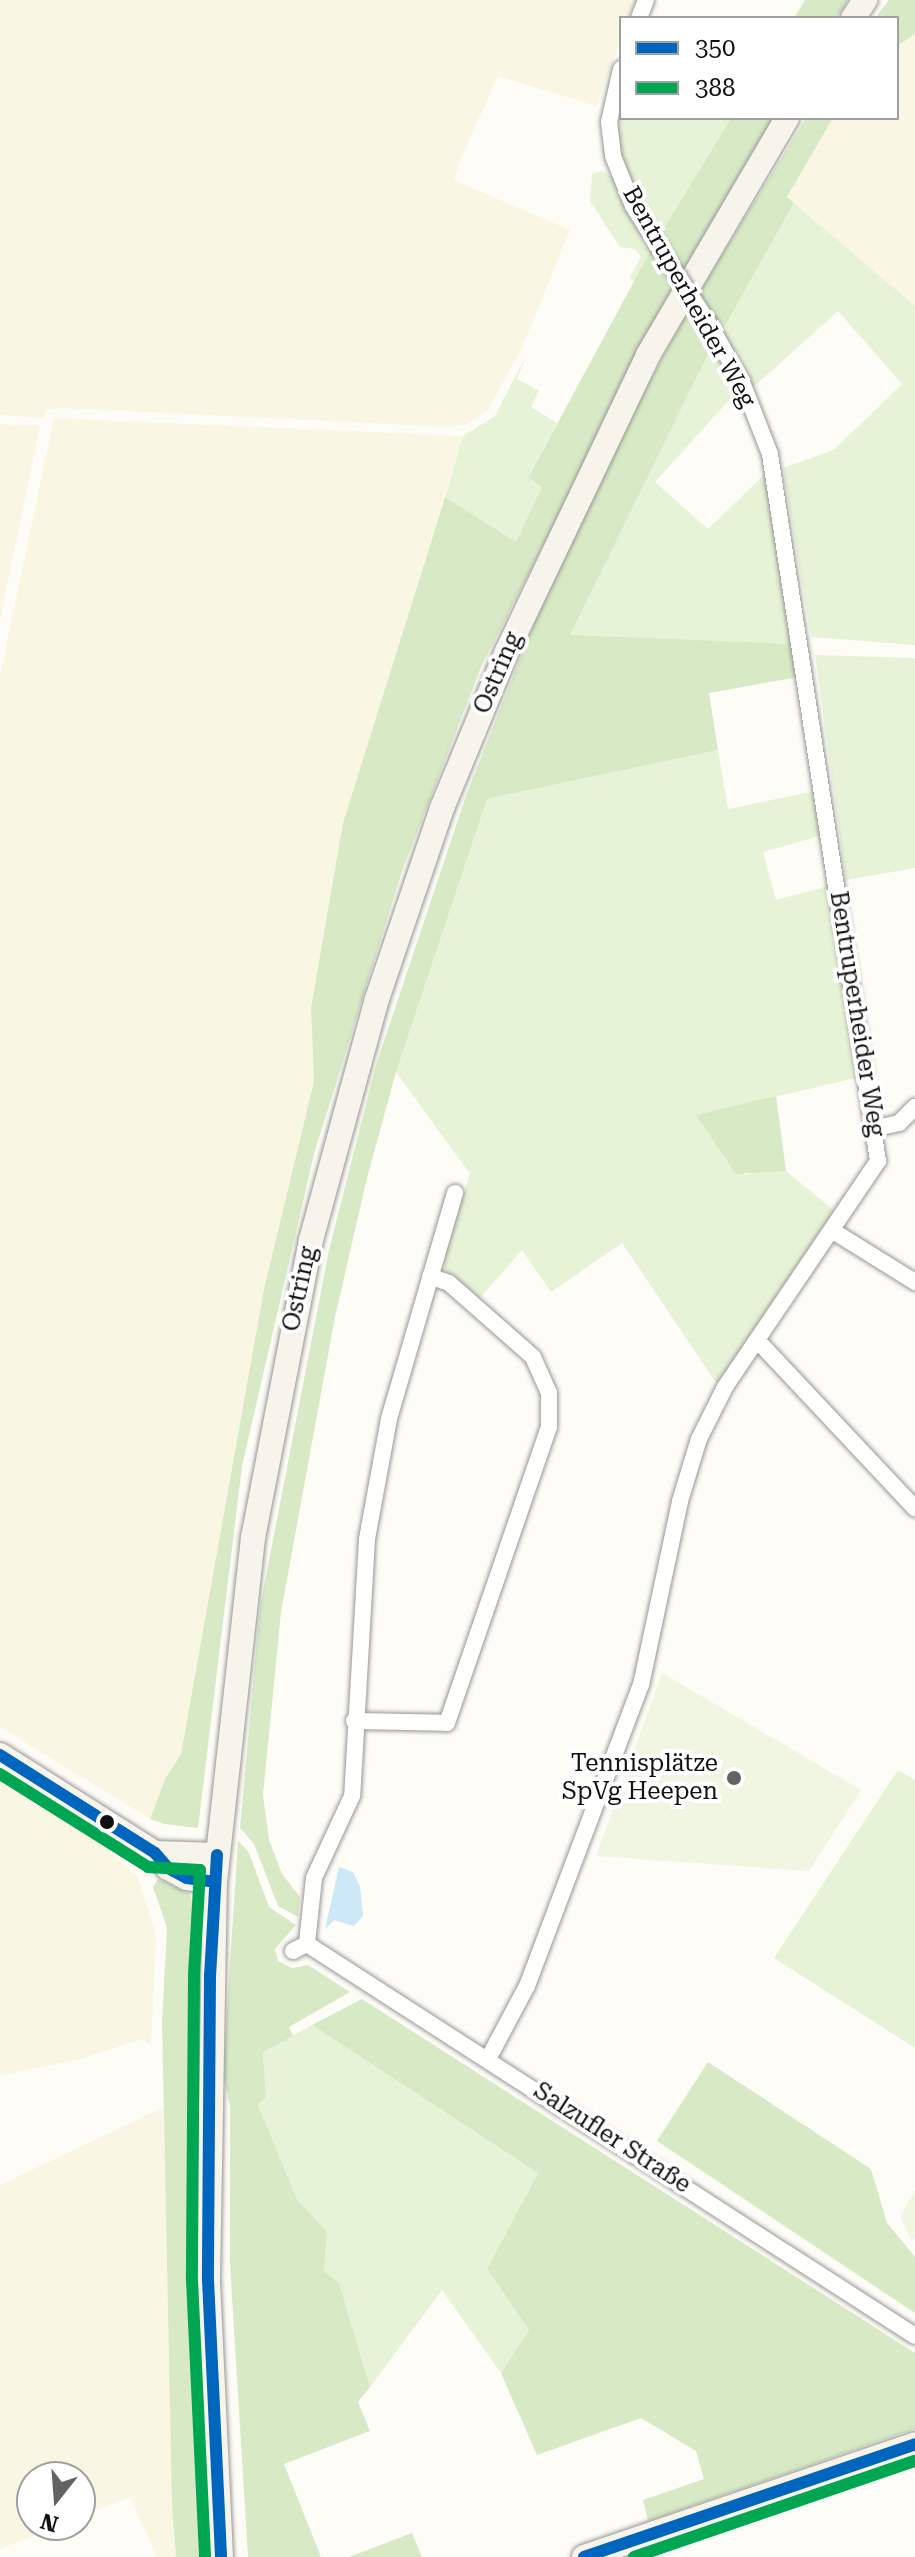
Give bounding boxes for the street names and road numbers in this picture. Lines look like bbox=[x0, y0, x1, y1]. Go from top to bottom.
street label: Bentruperheider Weg bbox=[616, 181, 762, 413]
street label: Ostring bbox=[468, 628, 528, 718]
street label: Bentruperheider Weg bbox=[823, 889, 891, 1139]
street label: Ostring bbox=[277, 1244, 323, 1334]
street label: Salzufler Straße bbox=[528, 2076, 696, 2200]

